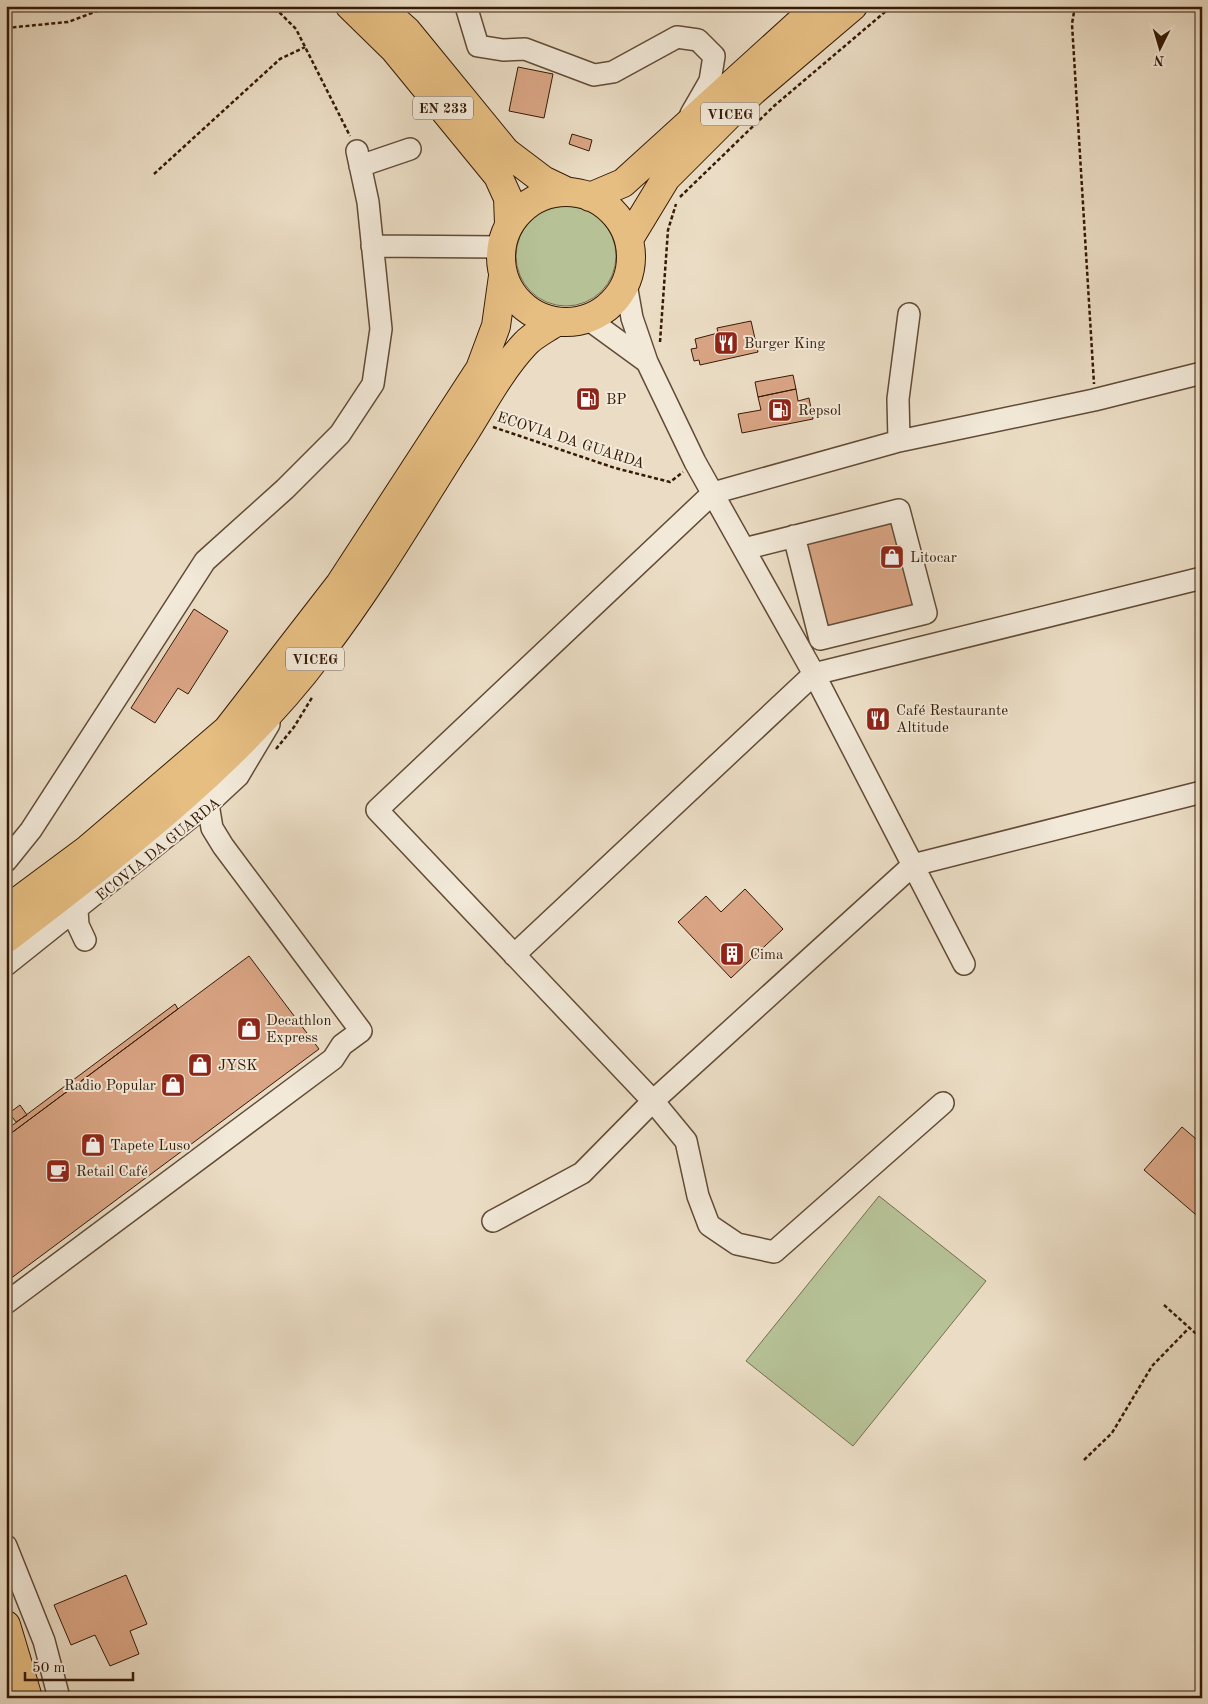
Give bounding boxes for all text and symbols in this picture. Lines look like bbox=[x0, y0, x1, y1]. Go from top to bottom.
north arrow bbox=[1136, 22, 1186, 72]
text: N bbox=[1153, 52, 1165, 67]
road number: EN 233 bbox=[413, 96, 473, 120]
road number: VICEG bbox=[701, 102, 759, 126]
restaurant icon: Burger King bbox=[713, 330, 739, 356]
place label: Burger King bbox=[744, 337, 825, 352]
fuel station icon: BP bbox=[575, 386, 601, 412]
place label: BP bbox=[606, 393, 627, 408]
fuel station icon: Repsol bbox=[767, 397, 793, 423]
place label: Repsol bbox=[798, 404, 841, 419]
street label: ECOVIA DA GUARDA bbox=[495, 410, 647, 473]
shop icon: Litocar bbox=[879, 544, 905, 570]
place label: Litocar bbox=[910, 551, 957, 566]
road number: VICEG bbox=[286, 648, 344, 671]
place label: Café Restaurante Altitude bbox=[896, 704, 1008, 736]
restaurant icon: Café Restaurante Altitude bbox=[865, 706, 891, 732]
street label: ECOVIA DA GUARDA bbox=[94, 795, 224, 905]
building icon: Cima bbox=[719, 941, 745, 967]
place label: Cima bbox=[750, 948, 784, 963]
place label: Decathlon Express bbox=[266, 1014, 332, 1046]
shop icon: Decathlon Express bbox=[236, 1016, 262, 1042]
shop icon: JYSK bbox=[187, 1052, 213, 1078]
place label: JYSK bbox=[218, 1059, 258, 1074]
shop icon: Radio Popular bbox=[160, 1072, 186, 1098]
place label: Radio Popular bbox=[64, 1079, 156, 1094]
shop icon: Tapete Luso bbox=[80, 1132, 106, 1158]
place label: Tapete Luso bbox=[110, 1139, 190, 1154]
cafe icon: Retail Café bbox=[45, 1158, 71, 1184]
place label: Retail Café bbox=[76, 1165, 148, 1180]
scale bar bbox=[25, 1649, 132, 1681]
text: 50 m bbox=[32, 1661, 66, 1676]

